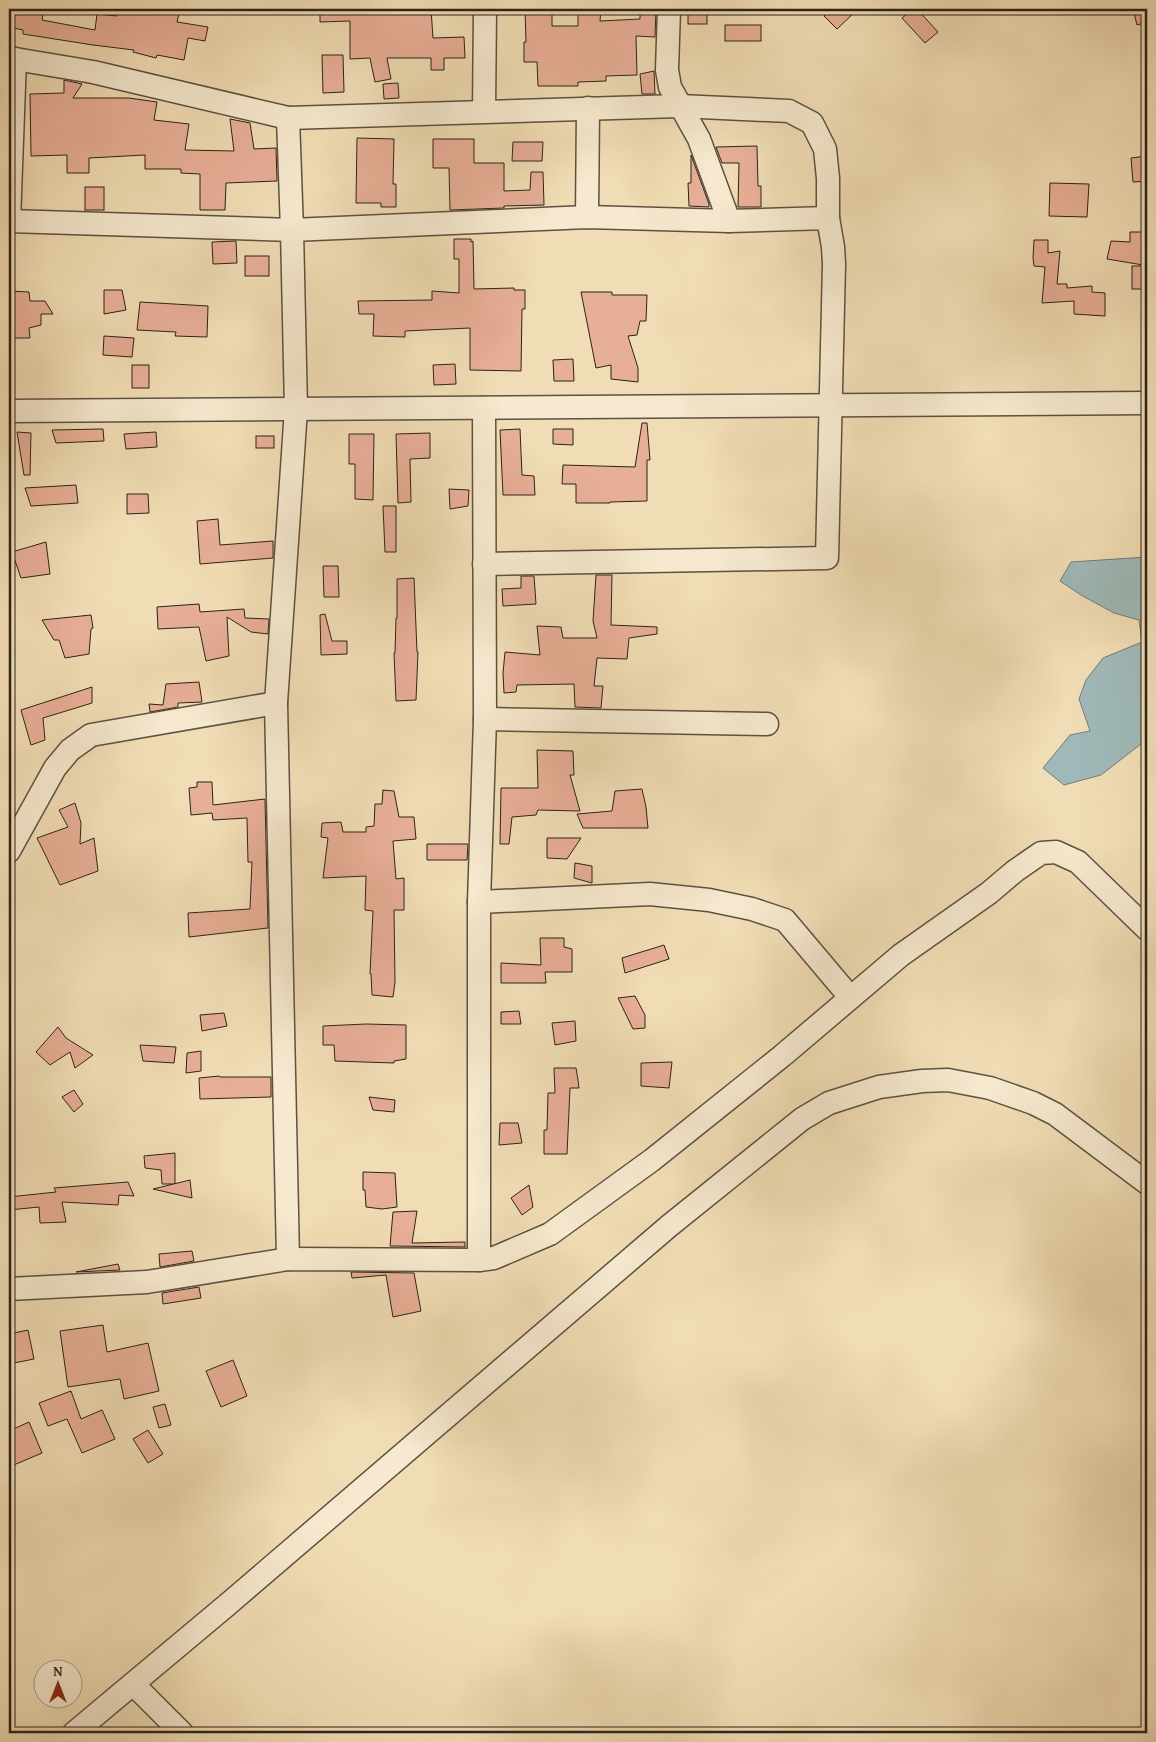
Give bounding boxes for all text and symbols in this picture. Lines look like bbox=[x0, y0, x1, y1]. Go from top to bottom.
north arrow bbox=[32, 1660, 82, 1710]
text: N bbox=[53, 1661, 63, 1681]

